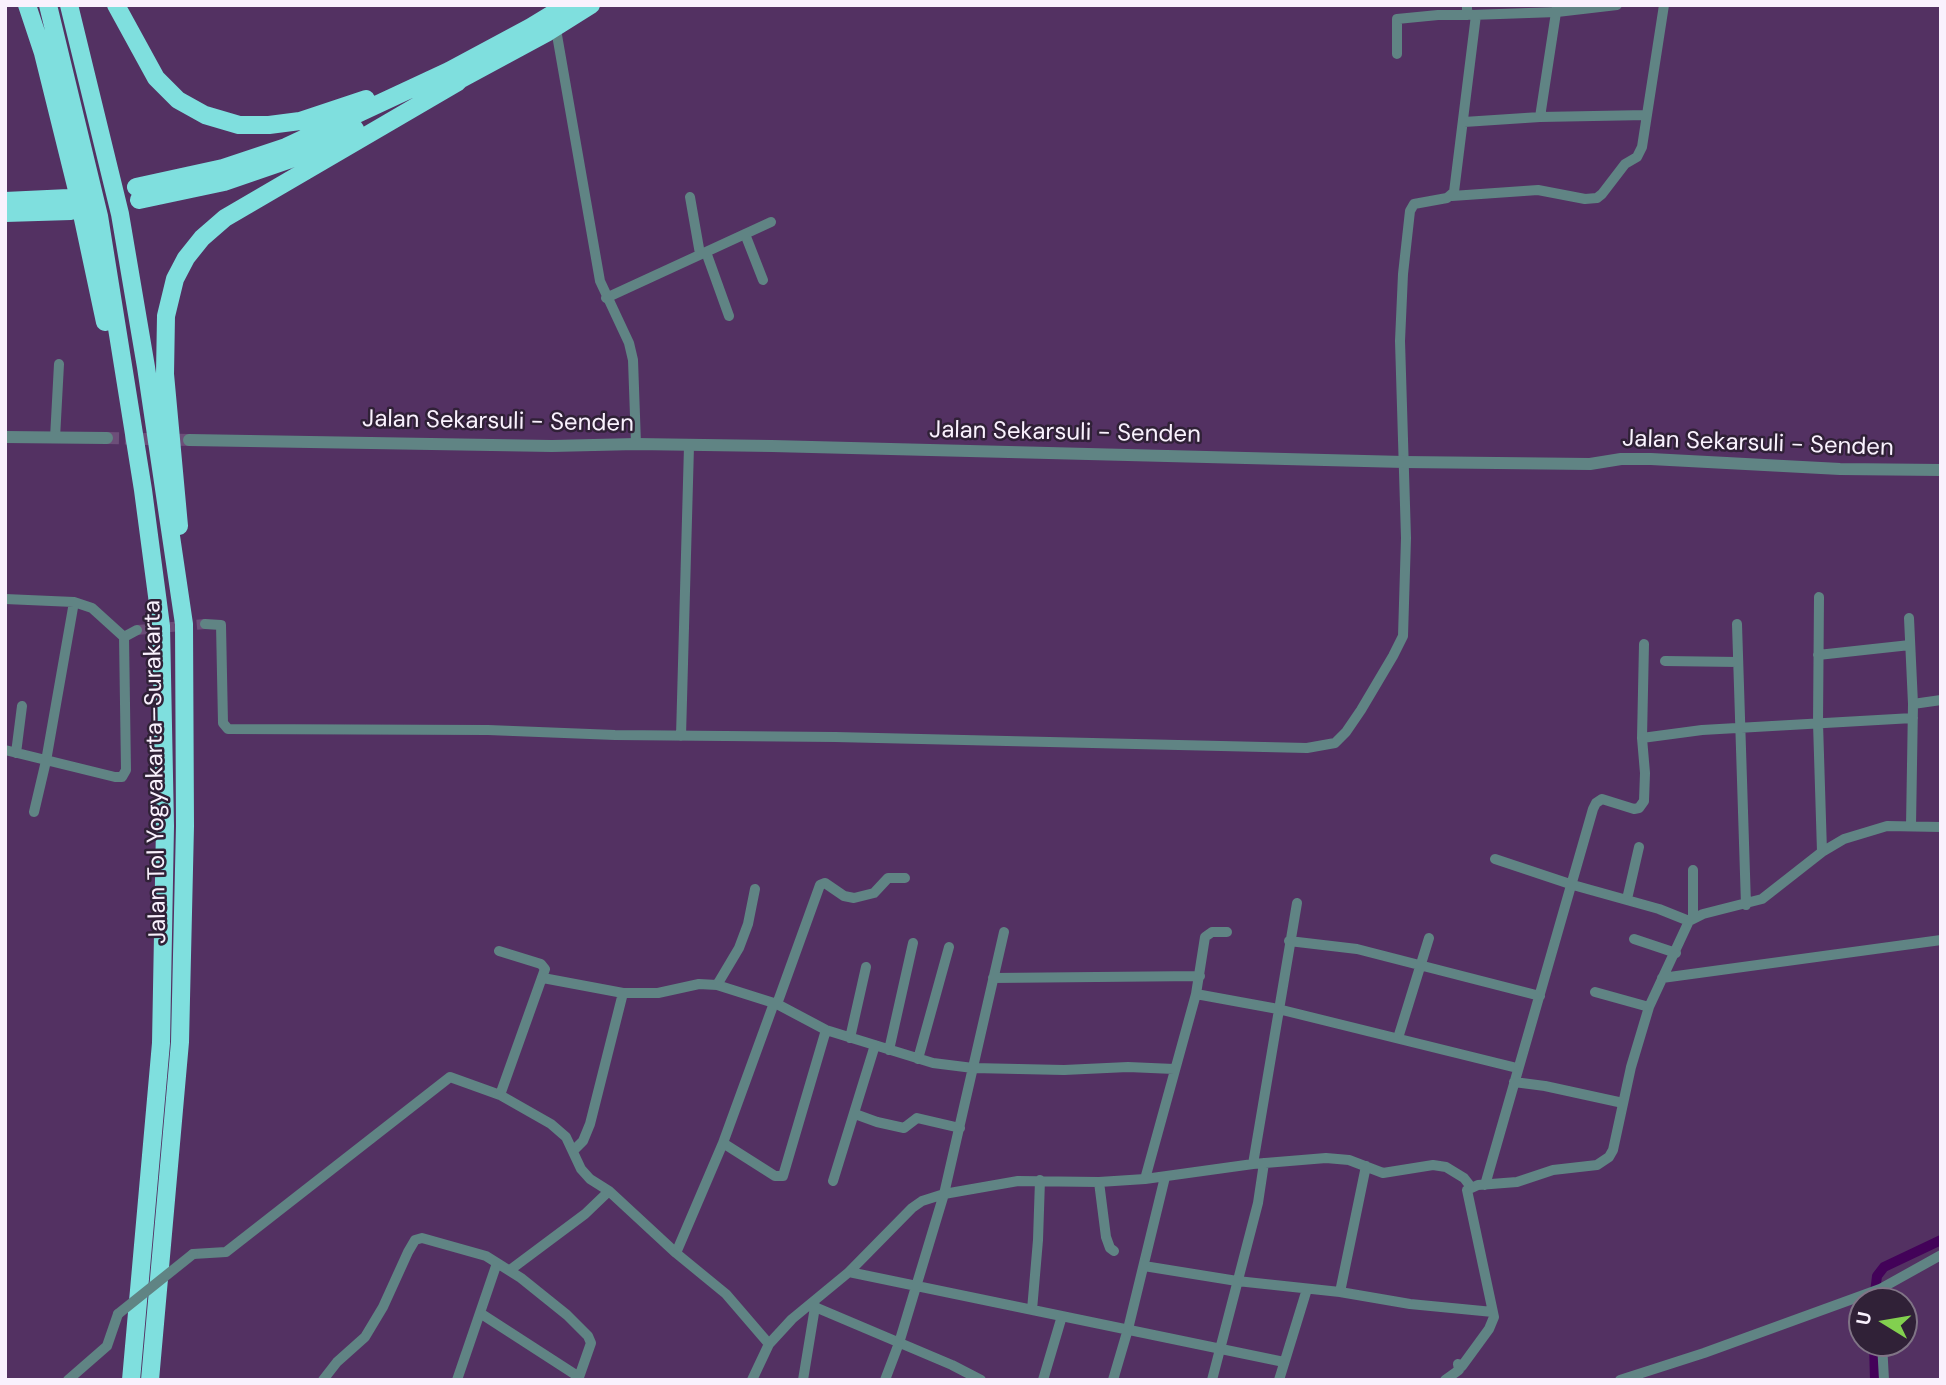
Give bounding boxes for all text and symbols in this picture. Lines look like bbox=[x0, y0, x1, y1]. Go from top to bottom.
street label: Jalan Sekarsuli - Senden bbox=[362, 405, 634, 439]
street label: Jalan Sekarsuli - Senden bbox=[929, 416, 1201, 450]
street label: Jalan Sekarsuli - Senden bbox=[1622, 425, 1894, 463]
street label: Jalan Tol Yogyakarta–Surakarta bbox=[139, 600, 173, 944]
north arrow bbox=[1848, 1287, 1918, 1357]
text: U bbox=[1850, 1310, 1877, 1327]

